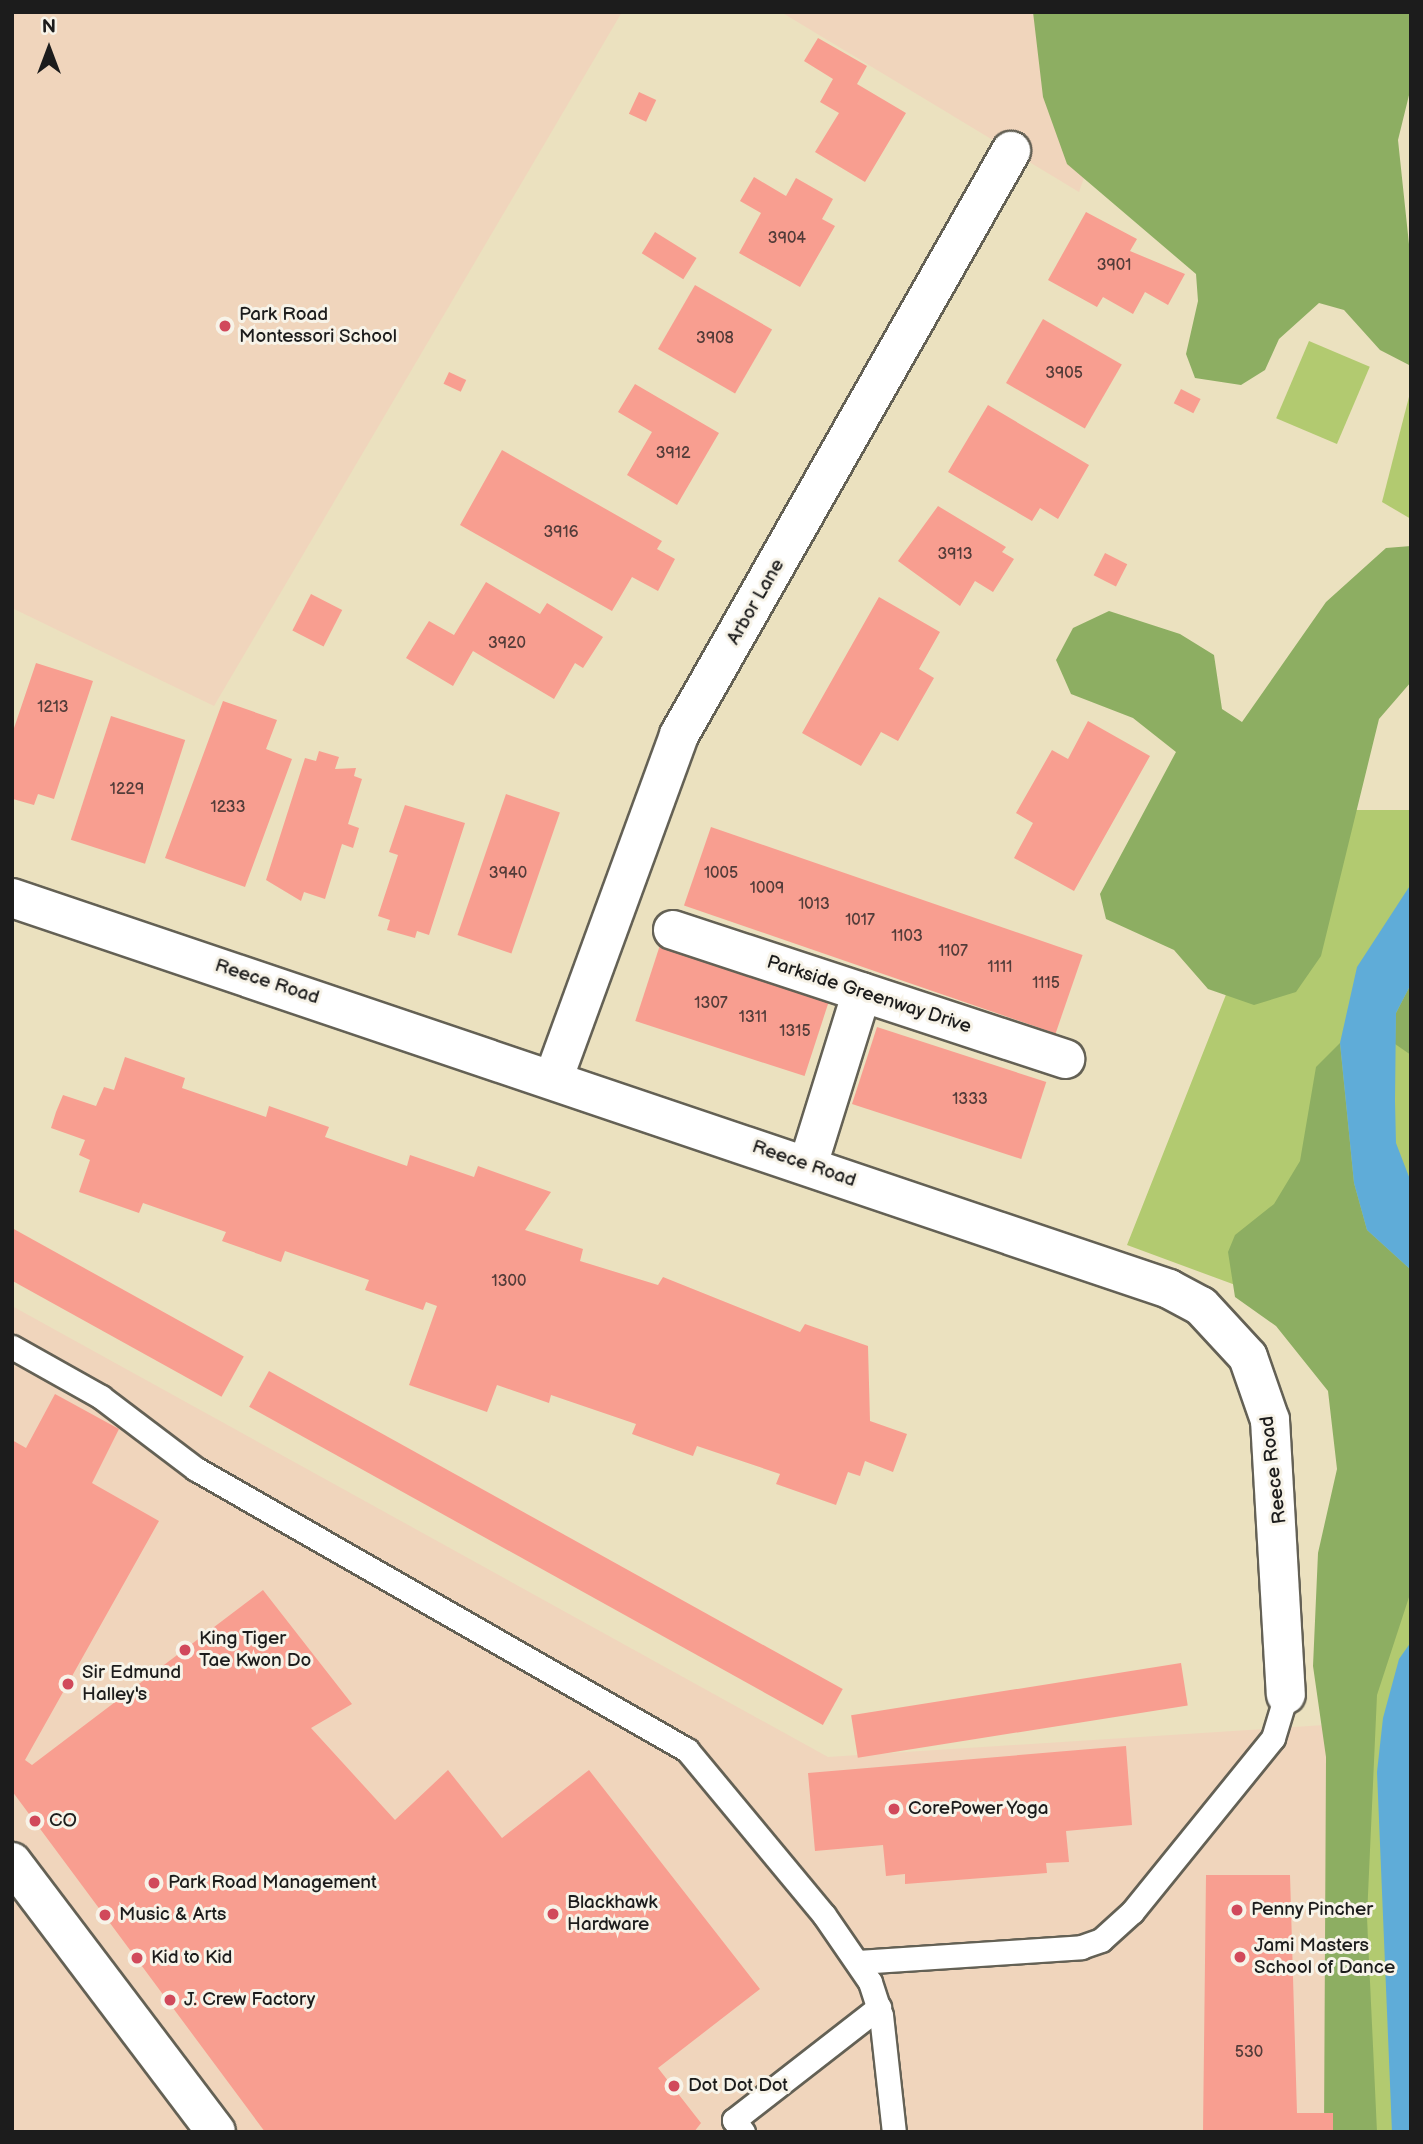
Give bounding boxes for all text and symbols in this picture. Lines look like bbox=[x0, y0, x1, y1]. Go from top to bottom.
north arrow bbox=[14, 14, 84, 84]
text: N bbox=[42, 16, 56, 39]
house number: 3904 bbox=[768, 229, 806, 249]
house number: 3901 bbox=[1097, 256, 1131, 276]
place label: Park Road Montessori School bbox=[239, 304, 397, 348]
marker: Park Road Montessori School bbox=[217, 318, 233, 334]
house number: 3908 bbox=[696, 329, 734, 349]
house number: 3905 bbox=[1045, 364, 1083, 384]
house number: 3912 bbox=[656, 444, 690, 464]
house number: 3916 bbox=[543, 523, 579, 543]
house number: 3913 bbox=[937, 545, 973, 565]
street label: Arbor Lane bbox=[722, 555, 790, 649]
house number: 3920 bbox=[488, 634, 526, 654]
house number: 1213 bbox=[37, 698, 69, 718]
house number: 1229 bbox=[110, 780, 144, 800]
house number: 1233 bbox=[211, 798, 245, 818]
house number: 3940 bbox=[489, 864, 527, 884]
house number: 1005 bbox=[704, 864, 738, 884]
house number: 1009 bbox=[750, 879, 784, 899]
house number: 1013 bbox=[798, 895, 830, 915]
house number: 1017 bbox=[845, 911, 875, 931]
house number: 1103 bbox=[891, 927, 923, 947]
house number: 1107 bbox=[938, 942, 968, 962]
street label: Parkside Greenway Drive bbox=[763, 951, 975, 1039]
street label: Reece Road bbox=[212, 954, 322, 1010]
house number: 1111 bbox=[988, 958, 1012, 978]
house number: 1115 bbox=[1032, 974, 1060, 994]
house number: 1307 bbox=[694, 994, 728, 1014]
house number: 1311 bbox=[739, 1008, 767, 1028]
house number: 1315 bbox=[779, 1022, 811, 1042]
house number: 1333 bbox=[952, 1090, 988, 1110]
street label: Reece Road bbox=[749, 1136, 859, 1192]
house number: 1300 bbox=[492, 1272, 526, 1292]
street label: Reece Road bbox=[1256, 1415, 1292, 1525]
place label: King Tiger Tae Kwon Do bbox=[199, 1628, 311, 1672]
marker: King Tiger Tae Kwon Do bbox=[177, 1642, 193, 1658]
place label: Sir Edmund Halley's bbox=[82, 1662, 181, 1706]
marker: Sir Edmund Halley's bbox=[60, 1676, 76, 1692]
place label: CorePower Yoga bbox=[908, 1798, 1050, 1820]
marker: CorePower Yoga bbox=[886, 1801, 902, 1817]
place label: CO bbox=[49, 1810, 77, 1832]
marker: CO bbox=[27, 1813, 43, 1829]
place label: Park Road Management bbox=[168, 1872, 377, 1894]
marker: Park Road Management bbox=[146, 1875, 162, 1891]
place label: Blackhawk Hardware bbox=[567, 1892, 658, 1936]
place label: Penny Pincher bbox=[1251, 1899, 1374, 1921]
marker: Penny Pincher bbox=[1229, 1902, 1245, 1918]
place label: Music & Arts bbox=[119, 1904, 227, 1926]
marker: Blackhawk Hardware bbox=[545, 1906, 561, 1922]
marker: Music & Arts bbox=[97, 1907, 113, 1923]
place label: Jami Masters School of Dance bbox=[1254, 1935, 1395, 1979]
place label: Kid to Kid bbox=[151, 1947, 232, 1969]
marker: Jami Masters School of Dance bbox=[1232, 1949, 1248, 1965]
marker: Kid to Kid bbox=[129, 1950, 145, 1966]
place label: J. Crew Factory bbox=[184, 1989, 315, 2011]
marker: J. Crew Factory bbox=[162, 1992, 178, 2008]
house number: 530 bbox=[1235, 2043, 1263, 2063]
place label: Dot Dot Dot bbox=[688, 2075, 788, 2097]
marker: Dot Dot Dot bbox=[666, 2078, 682, 2094]

